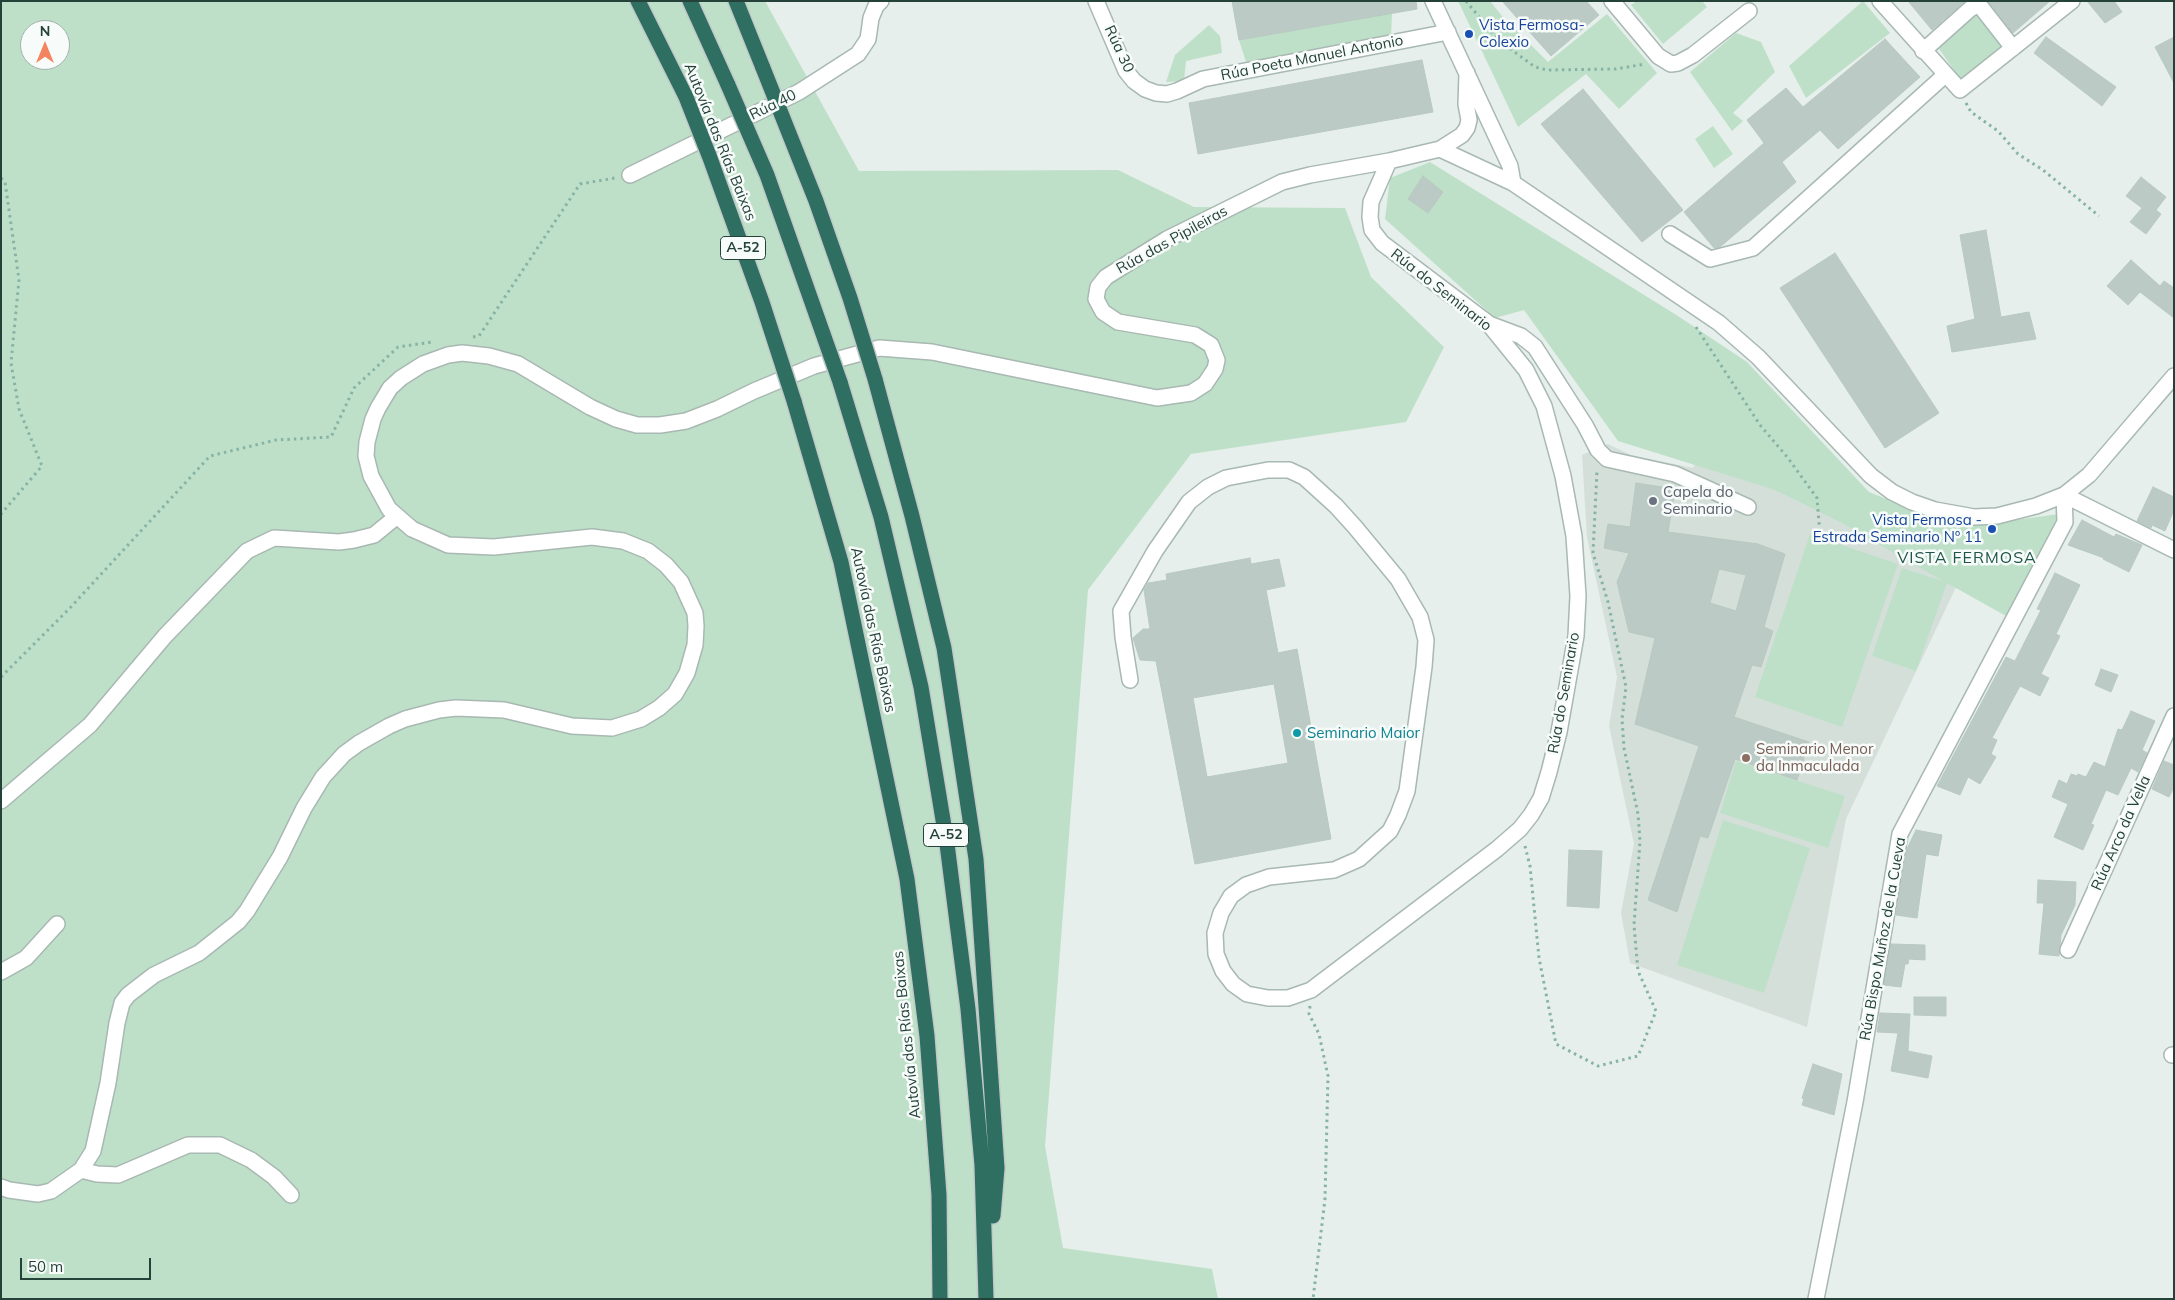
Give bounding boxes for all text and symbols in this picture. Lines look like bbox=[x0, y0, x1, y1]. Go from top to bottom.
place label: Vista Fermosa- Colexio bbox=[1479, 16, 1585, 51]
north arrow bbox=[20, 20, 70, 70]
text: N bbox=[40, 22, 50, 40]
street label: Rúa 30 bbox=[1100, 23, 1138, 75]
marker: Vista Fermosa- Colexio bbox=[1463, 28, 1475, 40]
street label: Rúa Poeta Manuel Antonio bbox=[1219, 31, 1405, 85]
street label: Autovía das Rías Baixas bbox=[680, 60, 760, 224]
street label: Rúa 40 bbox=[747, 86, 799, 124]
street label: Rúa das Pipileiras bbox=[1113, 202, 1231, 278]
road number: A-52 bbox=[720, 237, 766, 260]
street label: Rúa do Seminario bbox=[1387, 245, 1495, 335]
place label: Capela do Seminario bbox=[1663, 483, 1733, 518]
marker: Capela do Seminario bbox=[1647, 495, 1659, 507]
place label: Vista Fermosa - Estrada Seminario Nº 11 bbox=[1813, 511, 1982, 546]
marker: Vista Fermosa - Estrada Seminario Nº 11 bbox=[1986, 523, 1998, 535]
street label: Autovía das Rías Baixas bbox=[847, 546, 899, 714]
district label: VISTA FERMOSA bbox=[1896, 548, 2038, 568]
street label: Rúa do Seminario bbox=[1544, 631, 1584, 755]
place label: Seminario Maior bbox=[1307, 724, 1420, 742]
marker: Seminario Maior bbox=[1291, 727, 1303, 739]
place label: Seminario Menor da Inmaculada bbox=[1756, 740, 1873, 775]
marker: Seminario Menor da Inmaculada bbox=[1740, 752, 1752, 764]
street label: Rúa Arco da Vella bbox=[2088, 773, 2154, 893]
road number: A-52 bbox=[924, 824, 968, 846]
street label: Rúa Bispo Muñoz de la Cueva bbox=[1856, 836, 1910, 1042]
street label: Autovía das Rías Baixas bbox=[889, 950, 925, 1120]
scale bar bbox=[22, 1248, 154, 1280]
text: 50 m bbox=[28, 1257, 63, 1276]

